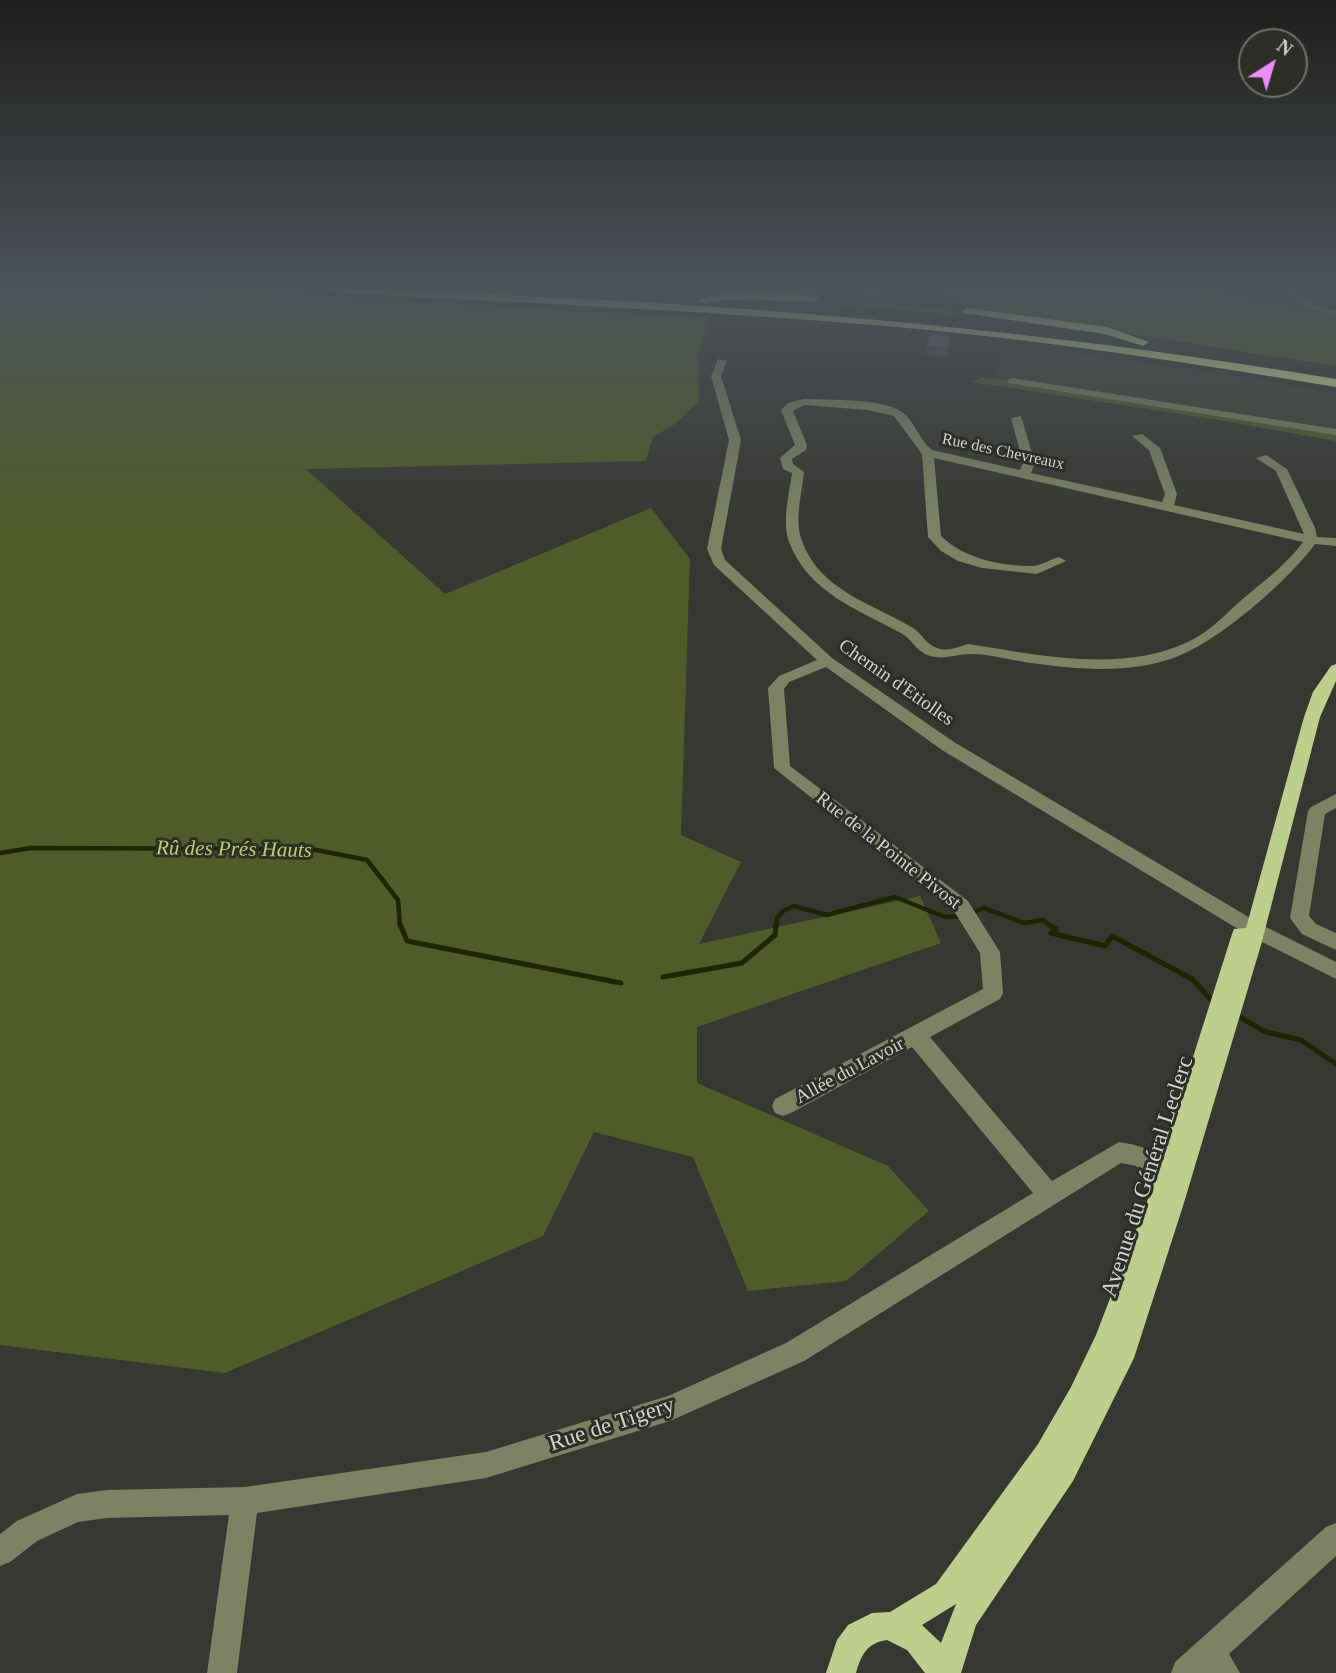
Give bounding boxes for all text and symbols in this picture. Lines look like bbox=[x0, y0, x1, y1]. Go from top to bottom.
north arrow bbox=[1238, 28, 1308, 98]
text: N bbox=[1273, 35, 1297, 60]
street label: Rue des Chevreaux bbox=[940, 430, 1066, 474]
street label: Chemin d'Etiolles bbox=[834, 635, 958, 731]
street label: Rue de la Pointe Pivost bbox=[811, 787, 965, 915]
water label: Rû des Prés Hauts bbox=[156, 836, 312, 864]
street label: Allée du Lavoir bbox=[792, 1033, 908, 1109]
street label: Avenue du Général Leclerc bbox=[1096, 1053, 1200, 1301]
street label: Rue de Tigery bbox=[546, 1392, 678, 1458]

